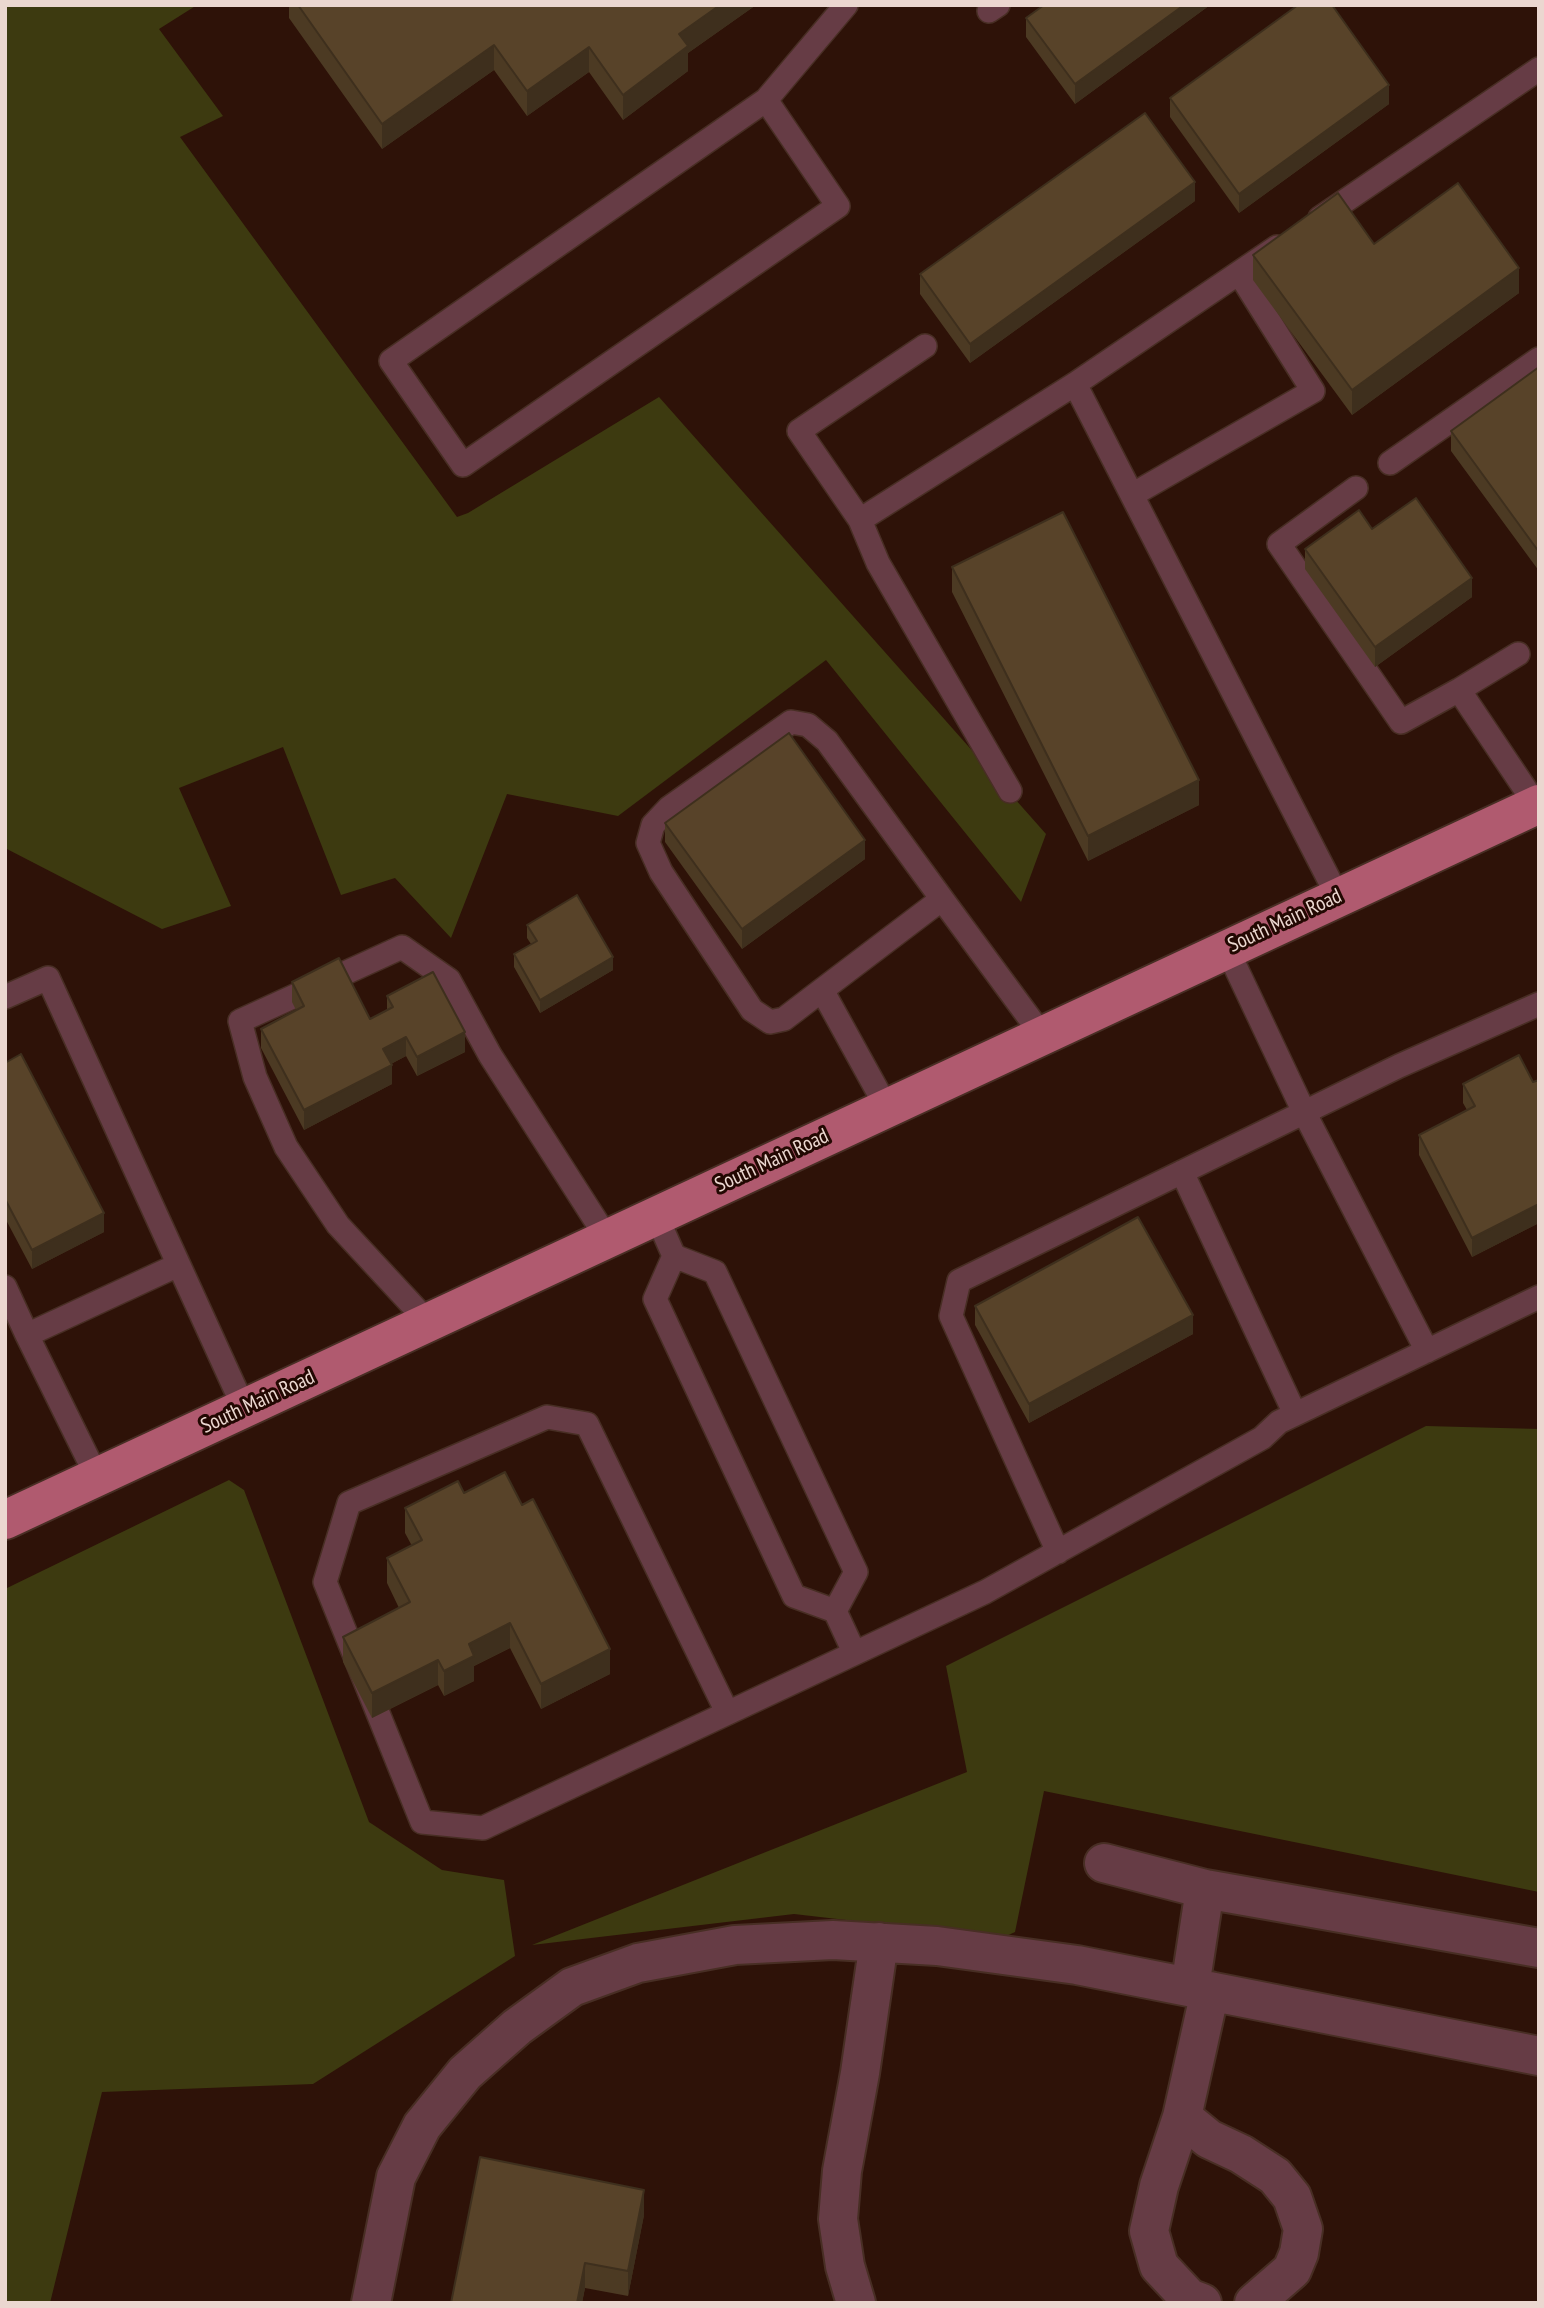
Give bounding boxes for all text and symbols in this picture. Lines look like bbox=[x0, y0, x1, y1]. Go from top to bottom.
street label: South Main Road bbox=[1224, 884, 1346, 958]
street label: South Main Road bbox=[711, 1124, 833, 1198]
street label: South Main Road bbox=[197, 1365, 319, 1439]

